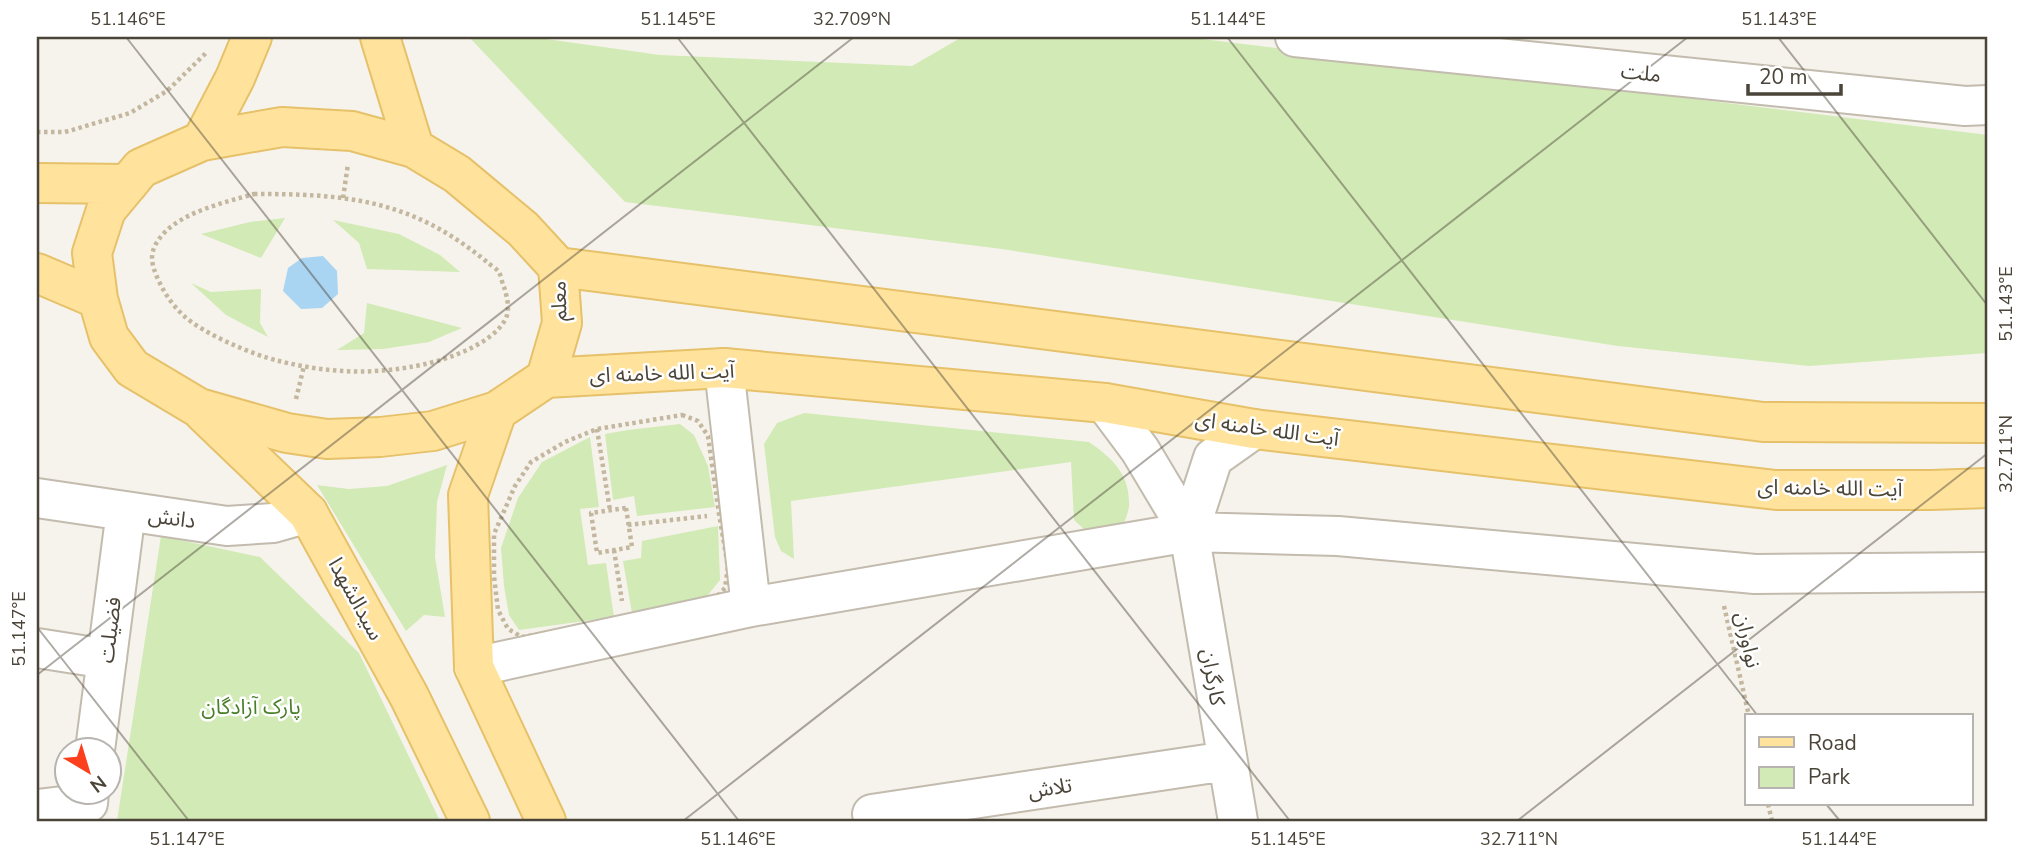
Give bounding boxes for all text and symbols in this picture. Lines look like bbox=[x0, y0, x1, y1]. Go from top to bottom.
text: 51.146°E bbox=[90, 7, 166, 31]
text: 51.145°E bbox=[640, 7, 716, 31]
text: 32.709°N bbox=[813, 7, 891, 31]
text: 51.144°E bbox=[1190, 7, 1266, 31]
text: 51.143°E bbox=[1741, 7, 1817, 31]
scale bar bbox=[1748, 52, 1841, 96]
street label: ملت bbox=[1620, 57, 1662, 89]
text: 20 m bbox=[1759, 63, 1808, 91]
text: 51.143°E bbox=[1994, 266, 2018, 342]
street label: معلم bbox=[545, 281, 574, 321]
street label: آیت الله خامنه ای bbox=[589, 356, 736, 390]
street label: آیت الله خامنه ای bbox=[1193, 405, 1342, 453]
text: 32.711°N bbox=[1994, 415, 2018, 493]
street label: آیت الله خامنه ای bbox=[1757, 473, 1904, 503]
street label: دانش bbox=[147, 501, 197, 535]
street label: سیدالشهدا bbox=[322, 553, 390, 645]
text: 51.147°E bbox=[7, 591, 31, 667]
street label: فضیلت bbox=[92, 595, 128, 665]
street label: نواوران bbox=[1728, 609, 1768, 671]
street label: کارگران bbox=[1194, 646, 1232, 708]
park label: پارک آزادگان bbox=[201, 693, 301, 721]
legend bbox=[1745, 714, 1972, 806]
text: Road bbox=[1808, 729, 1857, 757]
north arrow bbox=[52, 736, 122, 806]
text: Park bbox=[1808, 763, 1850, 791]
text: N bbox=[84, 769, 111, 798]
street label: تلاش bbox=[1026, 771, 1074, 805]
text: 51.147°E bbox=[149, 827, 225, 851]
text: 51.146°E bbox=[700, 827, 776, 851]
text: 51.145°E bbox=[1250, 827, 1326, 851]
text: 32.711°N bbox=[1480, 827, 1558, 851]
text: 51.144°E bbox=[1801, 827, 1877, 851]

